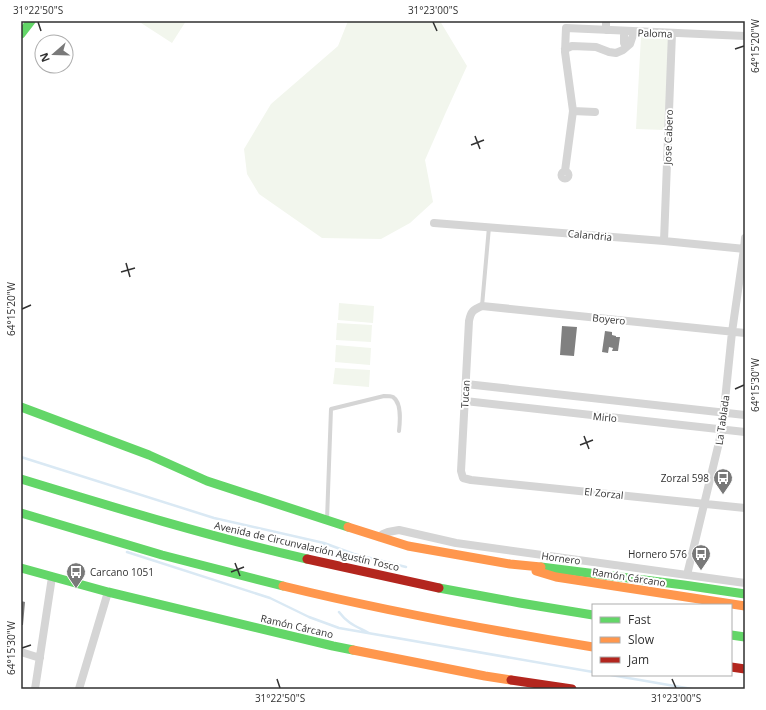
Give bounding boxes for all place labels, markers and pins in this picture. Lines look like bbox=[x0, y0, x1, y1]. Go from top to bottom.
bus stop icon: Zorzal 598 bbox=[712, 467, 734, 495]
place label: Zorzal 598 bbox=[661, 471, 709, 485]
bus stop icon: Hornero 576 bbox=[690, 543, 712, 571]
place label: Hornero 576 bbox=[628, 547, 687, 561]
bus stop icon: Carcano 1051 bbox=[65, 561, 87, 589]
place label: Carcano 1051 bbox=[90, 565, 154, 579]

